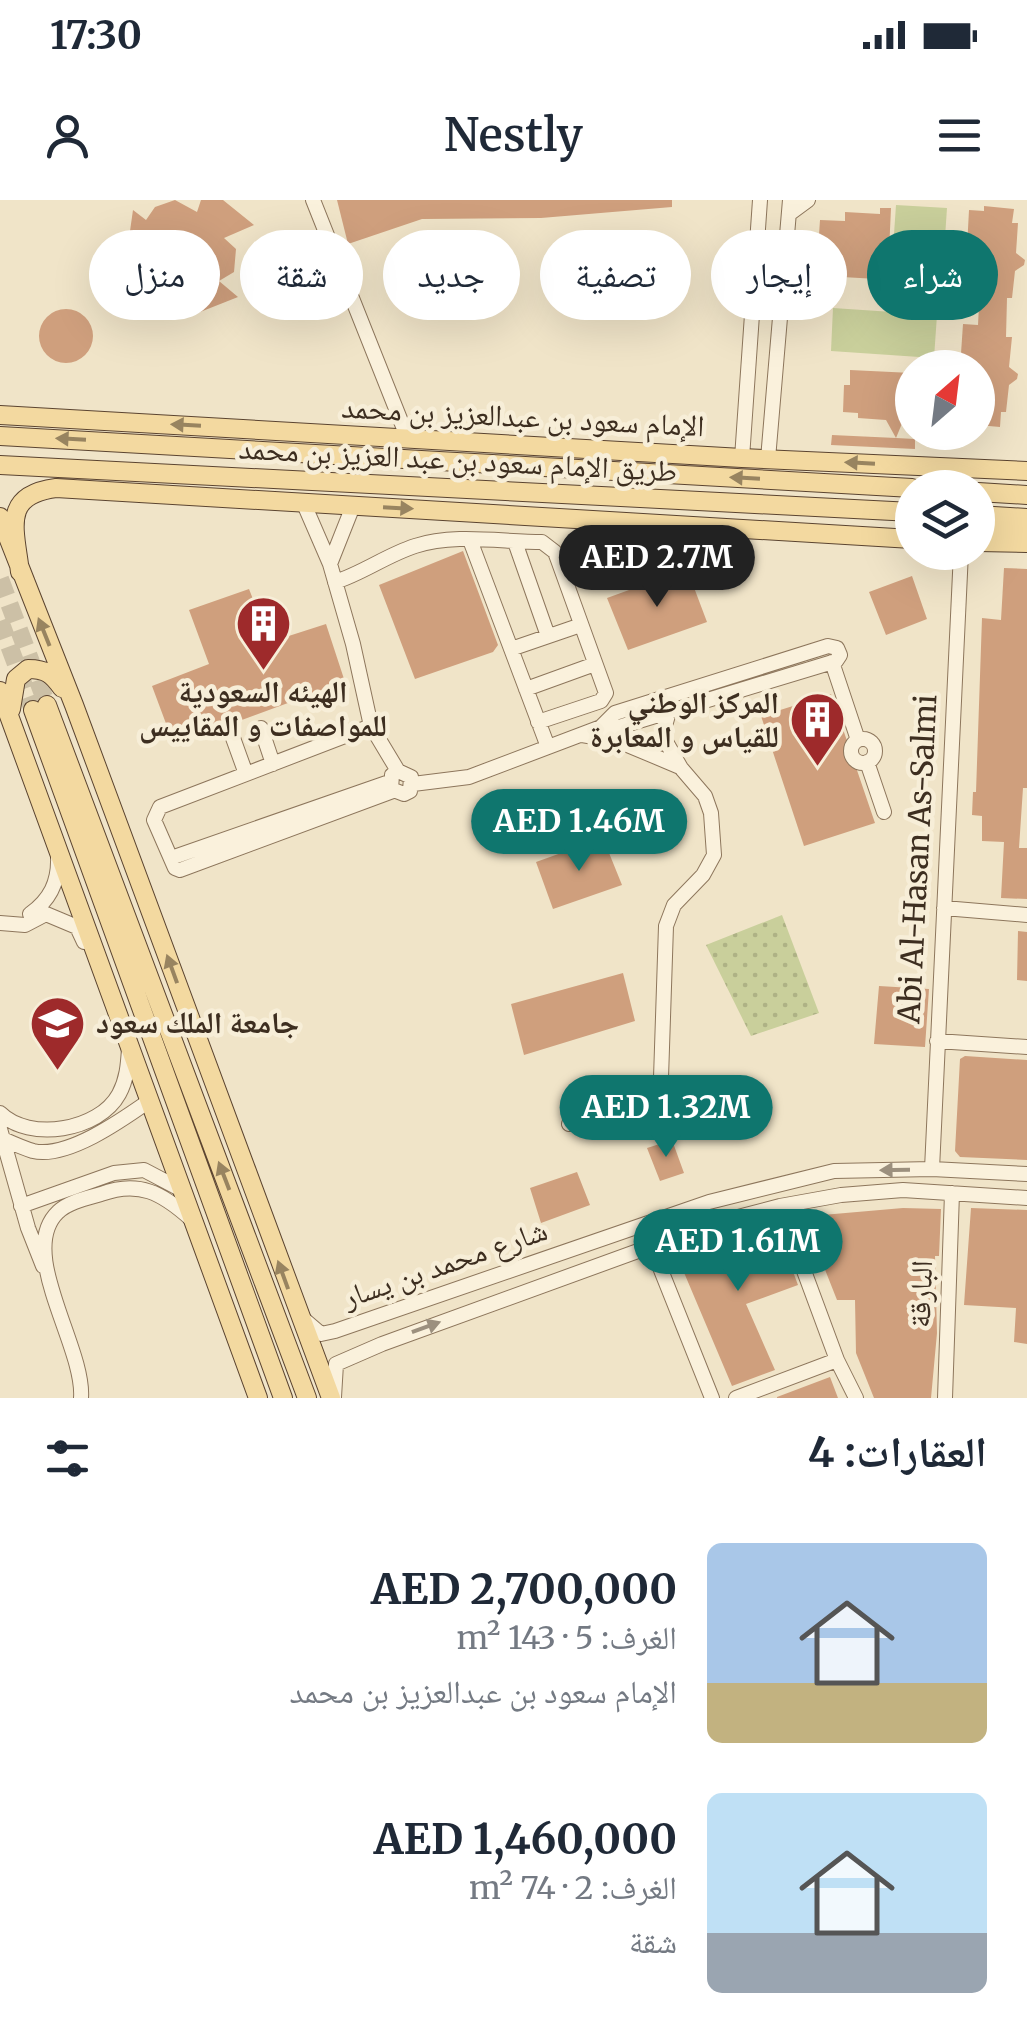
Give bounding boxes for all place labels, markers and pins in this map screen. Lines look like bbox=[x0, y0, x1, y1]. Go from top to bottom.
pin: AED 2.7M bbox=[554, 525, 760, 610]
building icon: الهيئه السعودية للمواصفات و المقاييس bbox=[233, 594, 293, 673]
place label: الهيئه السعودية للمواصفات و المقاييس bbox=[139, 672, 387, 744]
place label: المركز الوطني للقياس و المعابرة bbox=[590, 683, 779, 755]
building icon: المركز الوطني للقياس و المعابرة bbox=[788, 690, 848, 769]
pin: AED 1.46M bbox=[465, 789, 693, 874]
school or university icon: جامعة الملك سعود bbox=[27, 993, 87, 1072]
place label: جامعة الملك سعود bbox=[96, 1003, 299, 1041]
pin: AED 1.32M bbox=[552, 1075, 780, 1160]
pin: AED 1.61M bbox=[624, 1209, 852, 1294]

